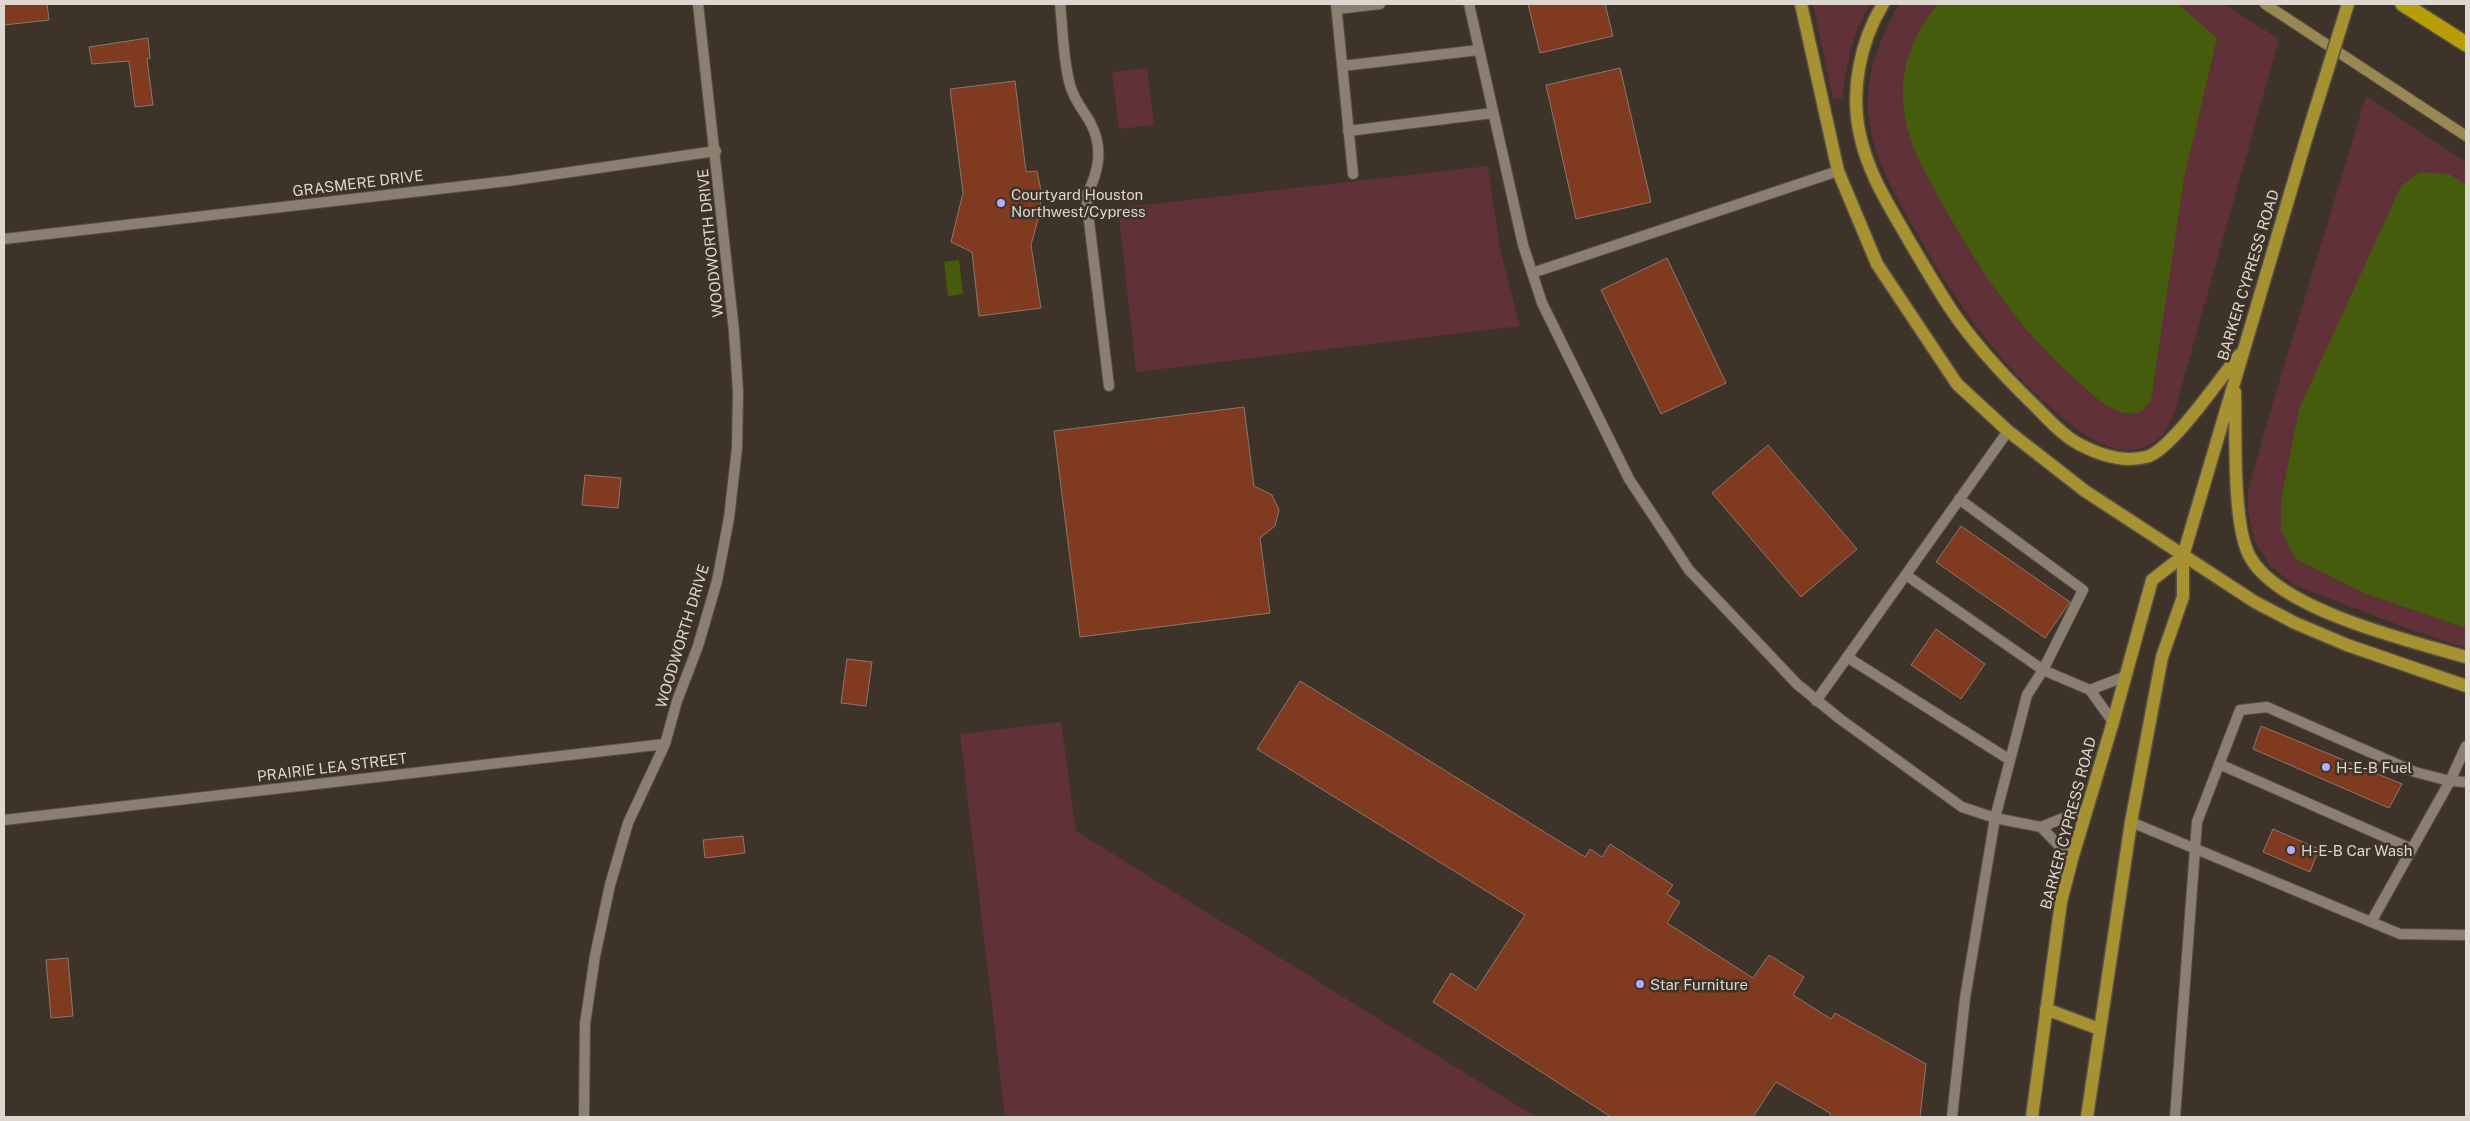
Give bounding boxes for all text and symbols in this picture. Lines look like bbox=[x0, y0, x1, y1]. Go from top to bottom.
street label: GRASMERE DRIVE bbox=[292, 167, 424, 199]
street label: WOODWORTH DRIVE bbox=[694, 168, 726, 318]
place label: Courtyard Houston Northwest/Cypress bbox=[1011, 186, 1146, 220]
street label: BARKER CYPRESS ROAD bbox=[2214, 188, 2282, 362]
marker: Courtyard Houston Northwest/Cypress bbox=[995, 197, 1007, 209]
street label: WOODWORTH DRIVE bbox=[652, 562, 712, 710]
street label: BARKER CYPRESS ROAD bbox=[2037, 735, 2099, 911]
street label: PRAIRIE LEA STREET bbox=[256, 749, 408, 785]
place label: H-E-B Fuel bbox=[2336, 759, 2412, 776]
marker: H-E-B Fuel bbox=[2320, 761, 2332, 773]
place label: H-E-B Car Wash bbox=[2301, 842, 2412, 859]
marker: H-E-B Car Wash bbox=[2285, 844, 2297, 856]
place label: Star Furniture bbox=[1650, 976, 1748, 993]
marker: Star Furniture bbox=[1634, 978, 1646, 990]

